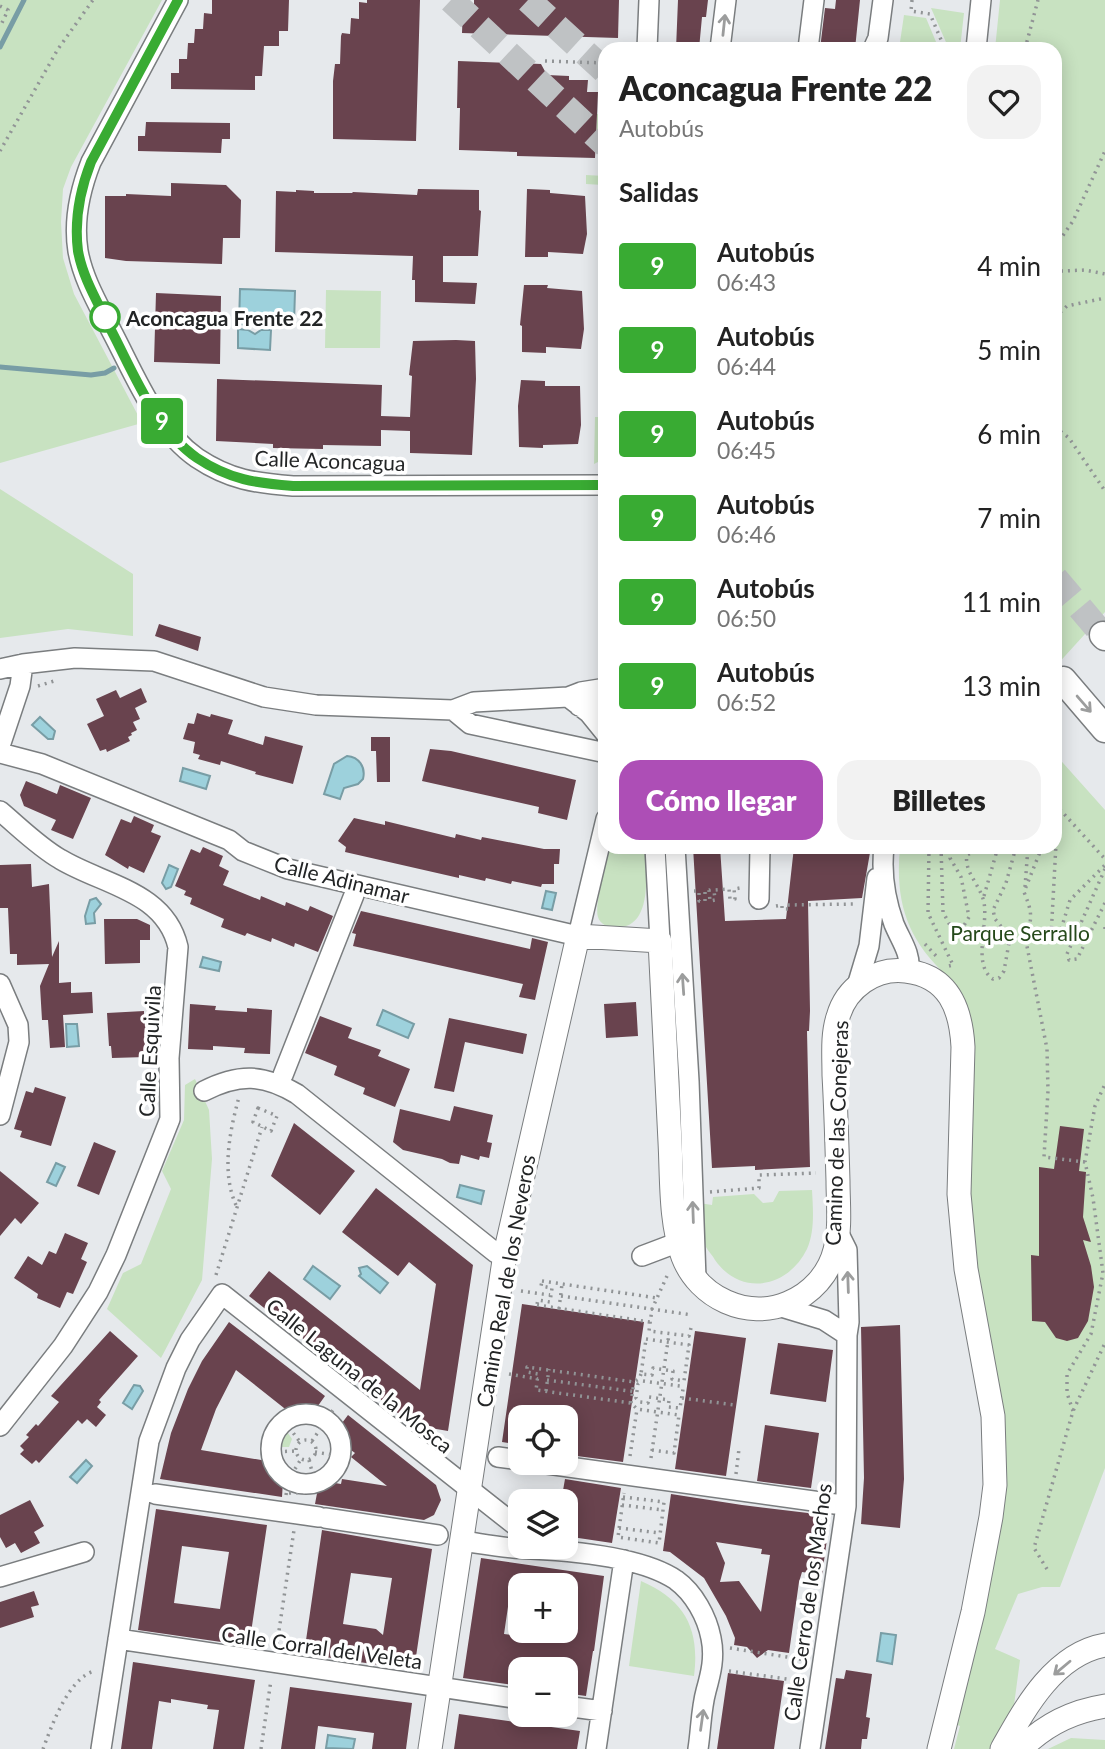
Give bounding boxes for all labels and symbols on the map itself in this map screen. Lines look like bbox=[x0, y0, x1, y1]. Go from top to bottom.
one-way arrow bbox=[717, 14, 730, 36]
marker: Aconcagua Frente 22 bbox=[90, 302, 120, 332]
place label: Aconcagua Frente 22 bbox=[125, 305, 324, 330]
line badge: 9 bbox=[139, 398, 185, 444]
street label: Calle Aconcagua bbox=[254, 445, 406, 475]
one-way arrow bbox=[1076, 695, 1092, 713]
street label: Calle Adinamar bbox=[272, 850, 413, 908]
park label: Parque Serrallo bbox=[950, 920, 1090, 945]
one-way arrow bbox=[676, 973, 689, 996]
street label: Calle Esquivila bbox=[133, 985, 165, 1117]
street label: Camino de las Conejeras bbox=[820, 1020, 852, 1246]
street label: Camino Real de los Neveros bbox=[470, 1153, 540, 1409]
one-way arrow bbox=[686, 1200, 700, 1223]
one-way arrow bbox=[841, 1271, 854, 1294]
street label: Calle Laguna de la Mosca bbox=[262, 1292, 458, 1458]
street label: Calle Cerro de los Machos bbox=[778, 1482, 836, 1722]
street label: Calle Corral del Veleta bbox=[220, 1621, 424, 1673]
one-way arrow bbox=[1053, 1660, 1071, 1676]
one-way arrow bbox=[696, 1709, 709, 1731]

